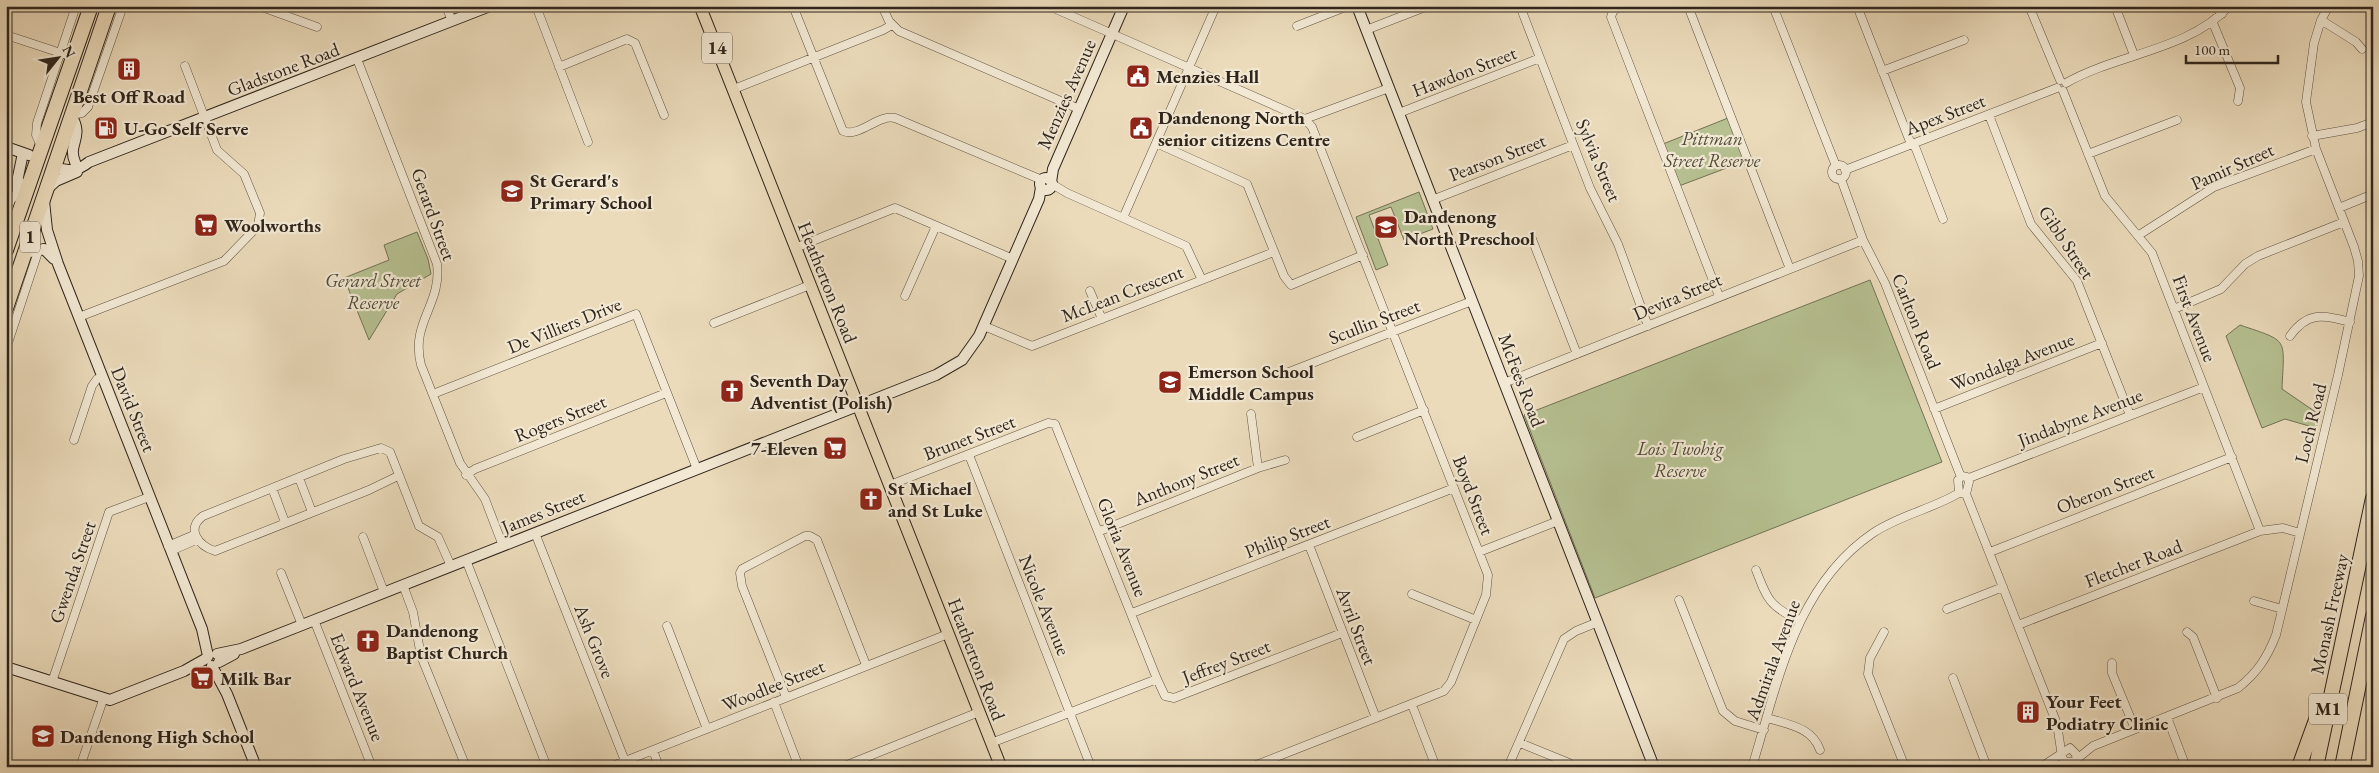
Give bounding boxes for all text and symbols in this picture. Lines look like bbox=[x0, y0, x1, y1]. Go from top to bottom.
north arrow bbox=[32, 32, 82, 82]
road number: 14 bbox=[702, 32, 732, 64]
scale bar bbox=[2186, 32, 2279, 64]
street label: Menzies Avenue bbox=[1031, 35, 1102, 153]
street label: Gladstone Road bbox=[224, 36, 343, 102]
street label: Hawdon Street bbox=[1408, 40, 1520, 103]
text: 100 m bbox=[2194, 40, 2231, 59]
text: N bbox=[59, 42, 80, 61]
building icon: Best Off Road bbox=[116, 56, 142, 82]
public building icon: Menzies Hall bbox=[1125, 63, 1151, 89]
place label: Menzies Hall bbox=[1156, 64, 1260, 89]
place label: Best Off Road bbox=[73, 84, 186, 109]
street label: Apex Street bbox=[1901, 88, 1989, 142]
place label: Dandenong North senior citizens Centre bbox=[1158, 105, 1330, 152]
fuel station icon: U-Go Self Serve bbox=[93, 115, 119, 141]
public building icon: Dandenong North senior citizens Centre bbox=[1128, 115, 1154, 141]
street label: Sylvia Street bbox=[1570, 115, 1627, 206]
place label: U-Go Self Serve bbox=[124, 116, 248, 141]
park label: Pittman Street Reserve bbox=[1663, 126, 1761, 173]
street label: Pearson Street bbox=[1445, 128, 1549, 187]
street label: Pamir Street bbox=[2187, 137, 2278, 196]
street label: Gerard Street bbox=[405, 164, 462, 264]
place label: St Gerard's Primary School bbox=[530, 168, 653, 215]
school or university icon: St Gerard's Primary School bbox=[499, 178, 525, 204]
street label: Gibb Street bbox=[2033, 201, 2100, 284]
place label: Dandenong North Preschool bbox=[1404, 204, 1536, 251]
supermarket icon: Woolworths bbox=[193, 212, 219, 238]
place label: Woolworths bbox=[224, 213, 321, 238]
school or university icon: Dandenong North Preschool bbox=[1373, 214, 1399, 240]
street label: Heatherton Road bbox=[792, 218, 863, 347]
road number: 1 bbox=[20, 222, 40, 252]
street label: McLean Crescent bbox=[1058, 259, 1187, 328]
street label: Devira Street bbox=[1629, 267, 1725, 326]
park label: Gerard Street Reserve bbox=[325, 268, 422, 315]
street label: Carlton Road bbox=[1886, 270, 1947, 373]
street label: First Avenue bbox=[2167, 271, 2223, 365]
street label: De Villiers Drive bbox=[504, 291, 625, 360]
street label: Scullin Street bbox=[1325, 293, 1423, 350]
street label: Wondalga Avenue bbox=[1947, 326, 2078, 397]
street label: McFees Road bbox=[1492, 330, 1551, 431]
place label: Emerson School Middle Campus bbox=[1188, 359, 1314, 406]
street label: David Street bbox=[105, 363, 162, 455]
place label: Seventh Day Adventist (Polish) bbox=[749, 368, 892, 415]
school or university icon: Emerson School Middle Campus bbox=[1157, 369, 1183, 395]
church icon: Seventh Day Adventist (Polish) bbox=[719, 378, 745, 404]
street label: Loch Road bbox=[2288, 380, 2333, 466]
street label: Jindabyne Avenue bbox=[2012, 382, 2146, 453]
street label: Rogers Street bbox=[511, 389, 610, 448]
street label: Brunet Street bbox=[920, 409, 1019, 466]
supermarket icon: 7-Eleven bbox=[822, 435, 848, 461]
place label: 7-Eleven bbox=[751, 436, 818, 461]
park label: Lois Twohig Reserve bbox=[1636, 436, 1724, 483]
street label: Anthony Street bbox=[1129, 447, 1243, 512]
street label: Boyd Street bbox=[1447, 452, 1500, 538]
street label: Oberon Street bbox=[2053, 459, 2158, 520]
place label: St Michael and St Luke bbox=[888, 476, 983, 523]
street label: James Street bbox=[496, 483, 589, 540]
church icon: St Michael and St Luke bbox=[858, 486, 884, 512]
street label: Gloria Avenue bbox=[1091, 494, 1154, 600]
street label: Philip Street bbox=[1241, 509, 1333, 564]
street label: Gwenda Street bbox=[43, 518, 102, 627]
street label: Fletcher Road bbox=[2081, 533, 2186, 594]
street label: Nicole Avenue bbox=[1013, 551, 1076, 659]
street label: Monash Freeway bbox=[2305, 551, 2355, 677]
street label: Avril Street bbox=[1330, 583, 1383, 669]
street label: Heatherton Road bbox=[942, 595, 1011, 724]
street label: Admirala Avenue bbox=[1739, 596, 1806, 725]
street label: Ash Grove bbox=[568, 600, 621, 682]
place label: Dandenong Baptist Church bbox=[386, 618, 509, 665]
church icon: Dandenong Baptist Church bbox=[355, 628, 381, 654]
street label: Edward Avenue bbox=[325, 629, 391, 745]
street label: Jeffrey Street bbox=[1177, 633, 1274, 690]
street label: Woodlee Street bbox=[718, 654, 828, 717]
supermarket icon: Milk Bar bbox=[189, 665, 215, 691]
place label: Milk Bar bbox=[220, 666, 292, 691]
place label: Your Feet Podiatry Clinic bbox=[2046, 689, 2168, 736]
road number: M1 bbox=[2309, 694, 2347, 724]
building icon: Your Feet Podiatry Clinic bbox=[2015, 699, 2041, 725]
school or university icon: Dandenong High School bbox=[30, 723, 56, 749]
place label: Dandenong High School bbox=[60, 724, 255, 749]

